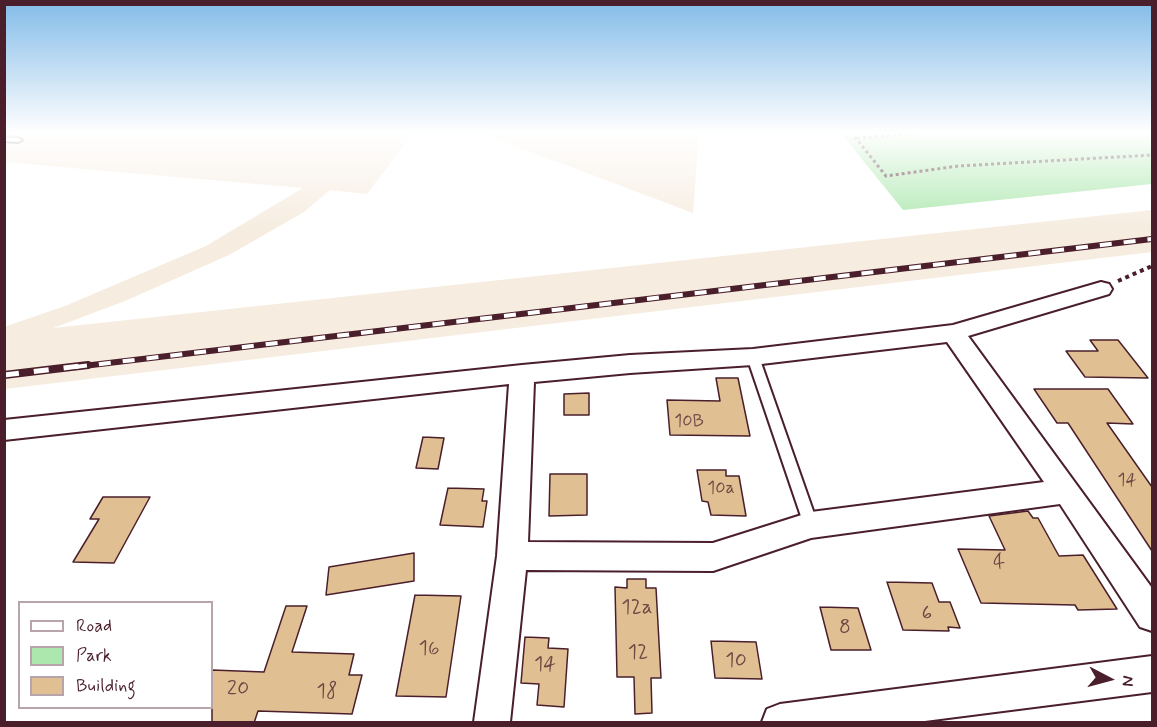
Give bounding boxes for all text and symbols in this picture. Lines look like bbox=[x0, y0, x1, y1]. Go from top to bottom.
house number: 10B bbox=[674, 411, 704, 433]
house number: 14 bbox=[1118, 470, 1136, 492]
house number: 10a bbox=[707, 478, 735, 500]
house number: 4 bbox=[993, 551, 1005, 577]
house number: 12a bbox=[621, 596, 653, 622]
legend bbox=[18, 601, 213, 709]
house number: 6 bbox=[922, 602, 932, 628]
text: Road bbox=[76, 614, 112, 638]
house number: 8 bbox=[839, 616, 851, 642]
house number: 16 bbox=[419, 637, 439, 663]
house number: 12 bbox=[628, 641, 648, 667]
text: Park bbox=[76, 644, 112, 668]
house number: 10 bbox=[725, 649, 747, 675]
north arrow bbox=[1079, 649, 1139, 709]
house number: 14 bbox=[534, 653, 556, 679]
text: Building bbox=[76, 674, 136, 698]
text: N bbox=[1116, 675, 1138, 687]
house number: 20 bbox=[227, 677, 249, 703]
house number: 18 bbox=[317, 680, 337, 706]

